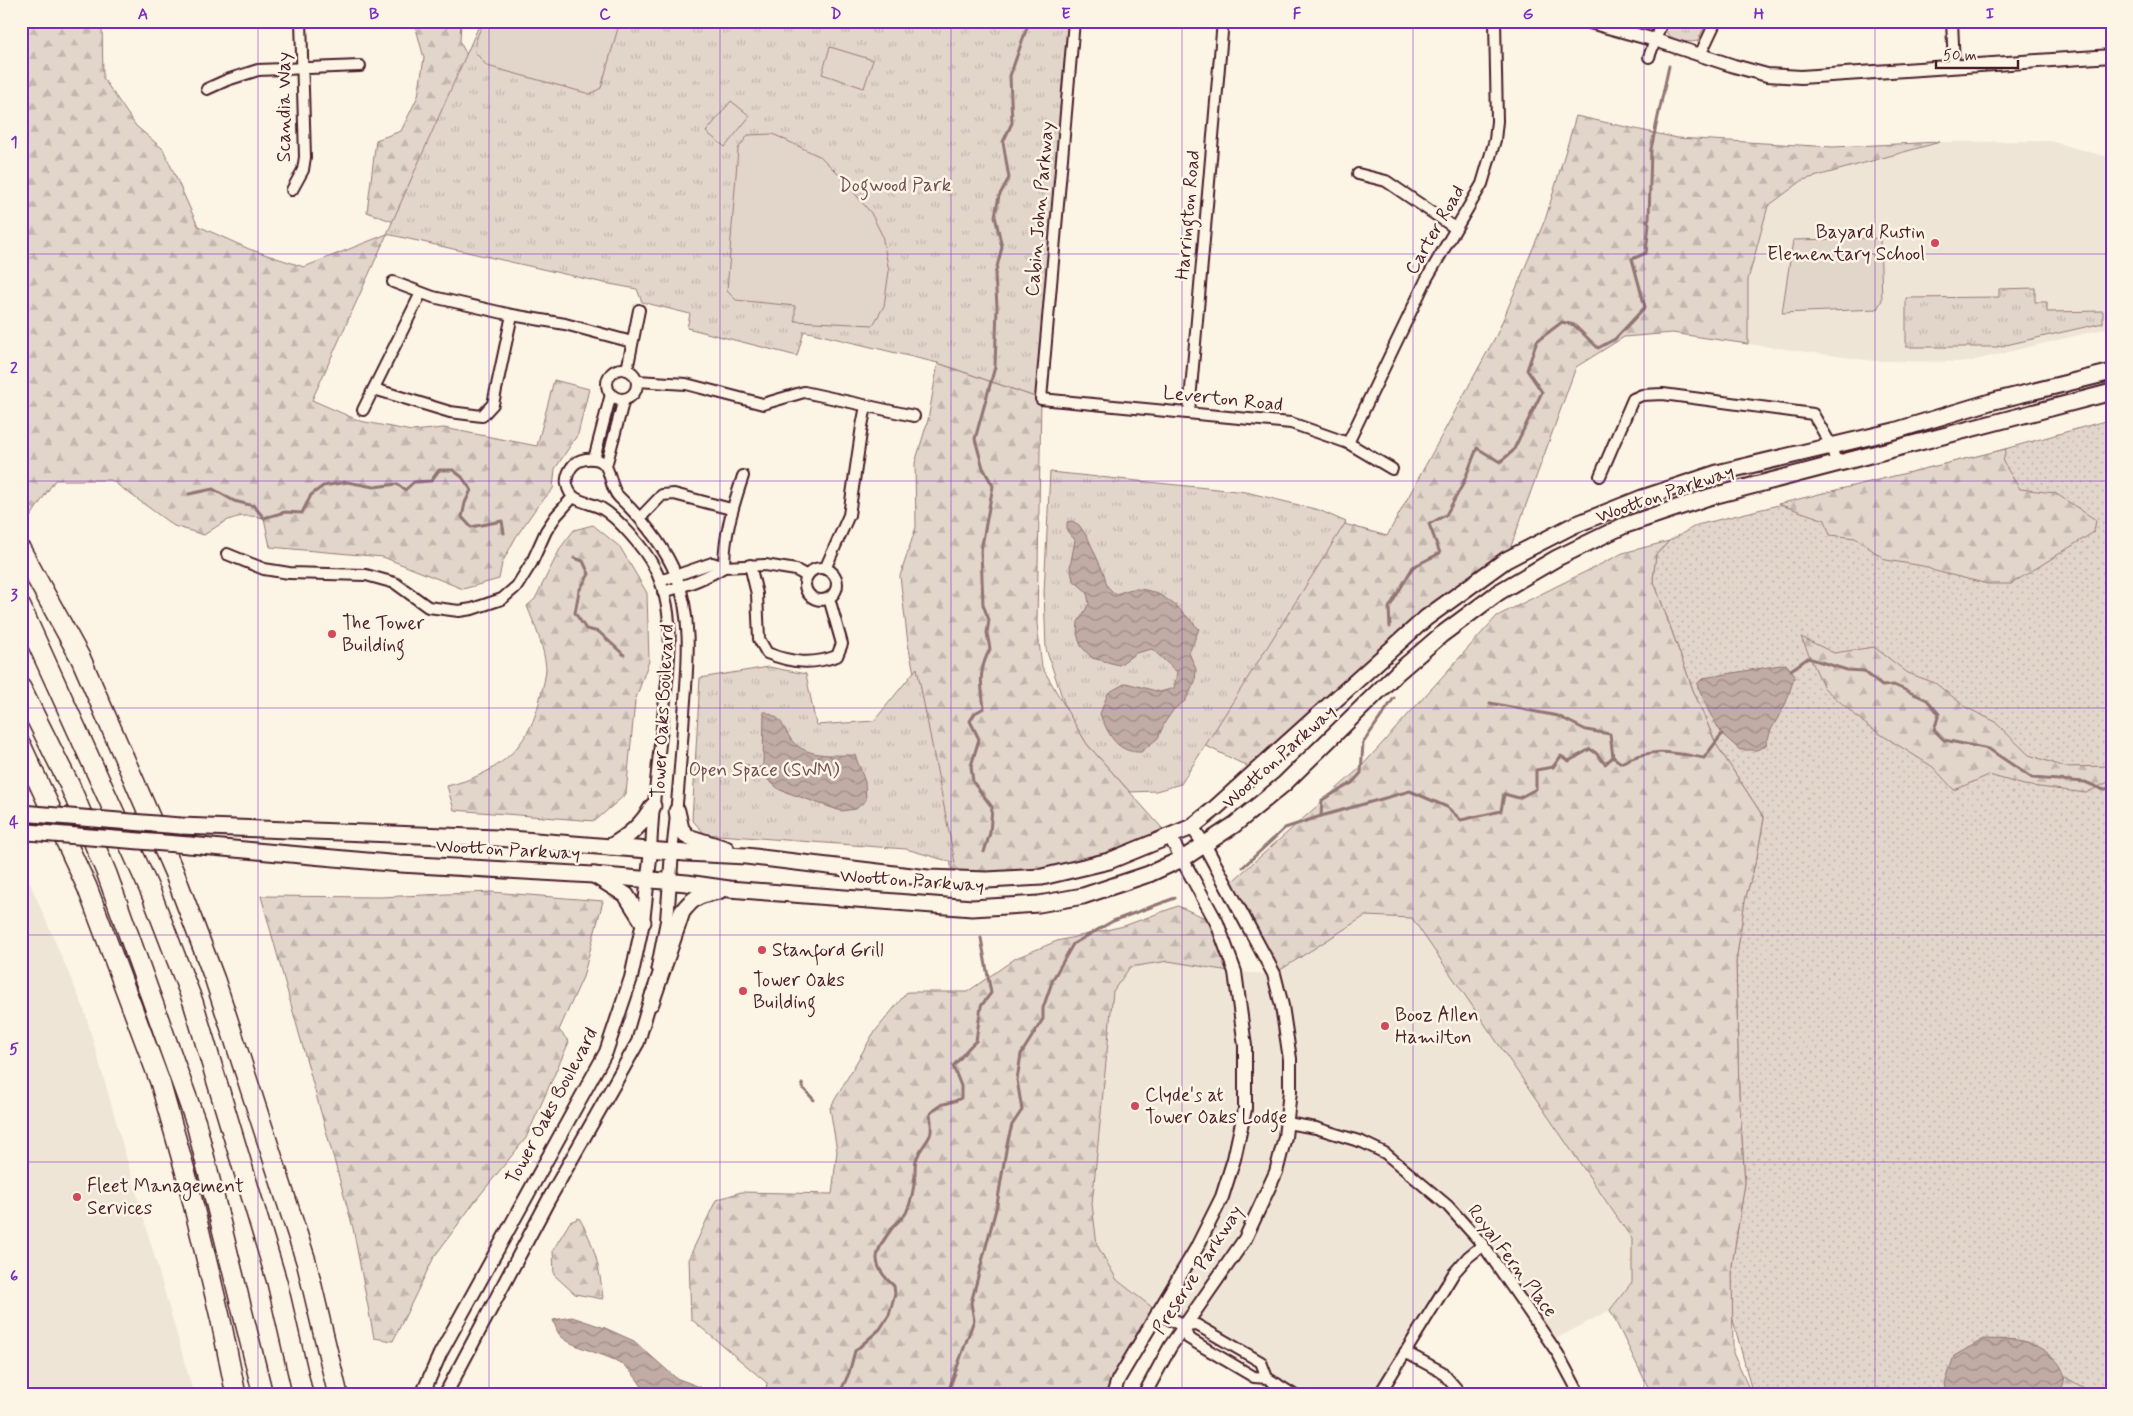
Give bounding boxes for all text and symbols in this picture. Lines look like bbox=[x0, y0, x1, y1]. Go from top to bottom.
text: A bbox=[138, 4, 148, 25]
text: B bbox=[369, 4, 379, 25]
text: C bbox=[599, 4, 611, 25]
text: D bbox=[830, 4, 842, 25]
text: E bbox=[1061, 4, 1071, 25]
text: F bbox=[1293, 4, 1302, 25]
text: G bbox=[1523, 4, 1534, 25]
text: H bbox=[1754, 4, 1765, 25]
text: I bbox=[1986, 4, 1995, 25]
scale bar bbox=[1936, 38, 2018, 70]
text: 50 m bbox=[1943, 46, 1977, 66]
street label: Scandia Way bbox=[272, 52, 297, 162]
street label: Cabin John Parkway bbox=[1020, 120, 1060, 298]
text: 1 bbox=[10, 132, 18, 153]
street label: Harrington Road bbox=[1170, 149, 1209, 281]
park label: Dogwood Park bbox=[839, 173, 952, 201]
street label: Carter Road bbox=[1399, 181, 1471, 279]
place label: Bayard Rustin Elementary School bbox=[1767, 220, 1925, 267]
marker: Bayard Rustin Elementary School bbox=[1929, 237, 1941, 249]
text: 2 bbox=[10, 358, 18, 379]
street label: Leverton Road bbox=[1162, 380, 1284, 418]
street label: Wootton Parkway bbox=[1593, 459, 1737, 529]
text: 3 bbox=[10, 585, 18, 606]
place label: The Tower Building bbox=[342, 611, 424, 661]
street label: Tower Oaks Boulevard bbox=[646, 623, 680, 799]
marker: The Tower Building bbox=[326, 628, 338, 640]
street label: Wootton Parkway bbox=[1217, 699, 1341, 815]
park label: Open Space (SWM) bbox=[688, 758, 840, 783]
text: 4 bbox=[9, 812, 19, 833]
street label: Wootton Parkway bbox=[435, 834, 581, 866]
street label: Wootton Parkway bbox=[839, 863, 985, 899]
place label: Stanford Grill bbox=[772, 938, 884, 966]
marker: Stanford Grill bbox=[756, 944, 768, 956]
place label: Tower Oaks Building bbox=[753, 968, 845, 1018]
marker: Tower Oaks Building bbox=[737, 985, 749, 997]
place label: Booz Allen Hamilton bbox=[1395, 1003, 1479, 1050]
marker: Booz Allen Hamilton bbox=[1379, 1020, 1391, 1032]
street label: Tower Oaks Boulevard bbox=[500, 1023, 604, 1189]
text: 5 bbox=[9, 1039, 19, 1060]
place label: Clyde's at Tower Oaks Lodge bbox=[1145, 1083, 1287, 1133]
marker: Clyde's at Tower Oaks Lodge bbox=[1129, 1100, 1141, 1112]
place label: Fleet Management Services bbox=[87, 1174, 244, 1221]
marker: Fleet Management Services bbox=[71, 1191, 83, 1203]
street label: Royal Fern Place bbox=[1461, 1199, 1563, 1323]
street label: Preserve Parkway bbox=[1147, 1201, 1250, 1340]
text: 6 bbox=[10, 1266, 18, 1287]

